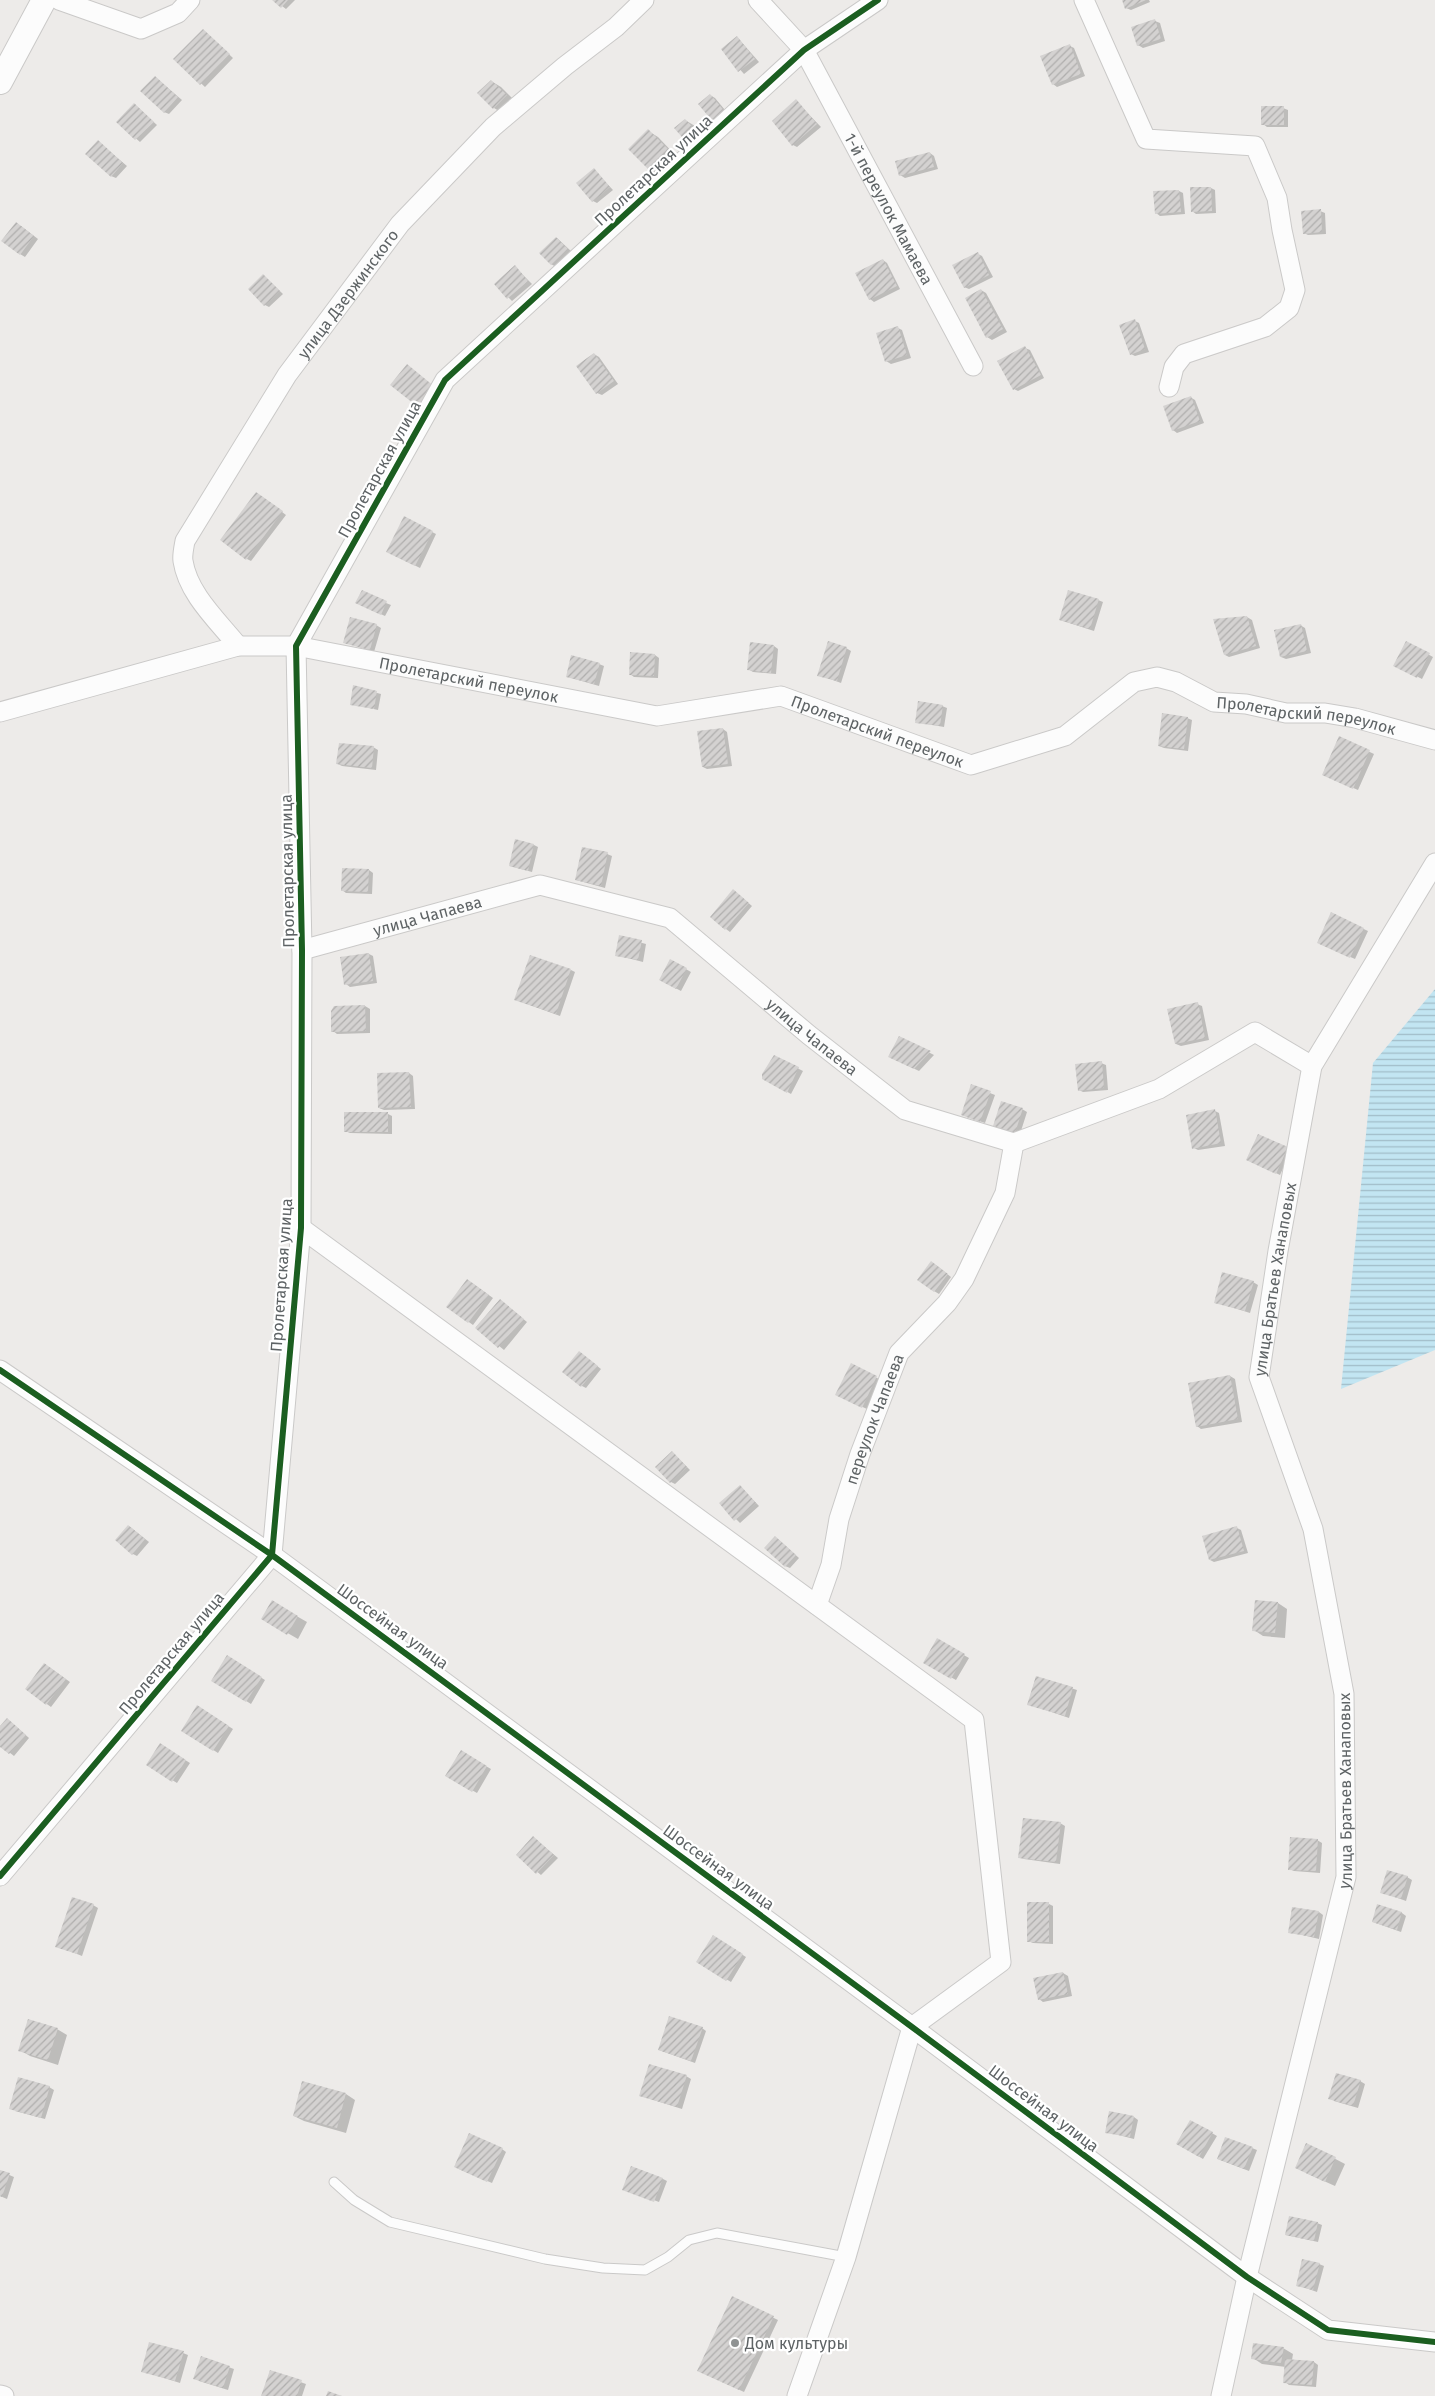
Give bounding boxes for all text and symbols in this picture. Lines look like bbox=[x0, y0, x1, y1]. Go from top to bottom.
street label: Пролетарская улица bbox=[591, 111, 716, 230]
street label: 1-й переулок Мамаева bbox=[840, 130, 937, 288]
street label: улица Дзержинского bbox=[294, 226, 403, 362]
street label: Пролетарская улица bbox=[334, 397, 425, 541]
street label: Пролетарский переулок bbox=[377, 653, 561, 707]
street label: Пролетарский переулок bbox=[788, 691, 967, 772]
street label: Пролетарский переулок bbox=[1216, 693, 1399, 739]
street label: Пролетарская улица bbox=[277, 794, 298, 948]
street label: улица Чапаева bbox=[371, 892, 484, 940]
street label: улица Чапаева bbox=[762, 994, 861, 1079]
street label: улица Братьев Ханаповых bbox=[1250, 1181, 1300, 1378]
street label: Пролетарская улица bbox=[267, 1198, 296, 1352]
street label: переулок Чапаева bbox=[842, 1351, 908, 1487]
street label: Шоссейная улица bbox=[333, 1580, 452, 1673]
street label: Пролетарская улица bbox=[115, 1588, 228, 1718]
street label: улица Братьев Ханаповых bbox=[1334, 1692, 1356, 1891]
street label: Шоссейная улица bbox=[659, 1821, 778, 1914]
street label: Шоссейная улица bbox=[985, 2061, 1103, 2156]
place label: Дом культуры bbox=[744, 2334, 848, 2353]
marker: Дом культуры bbox=[729, 2337, 741, 2349]

